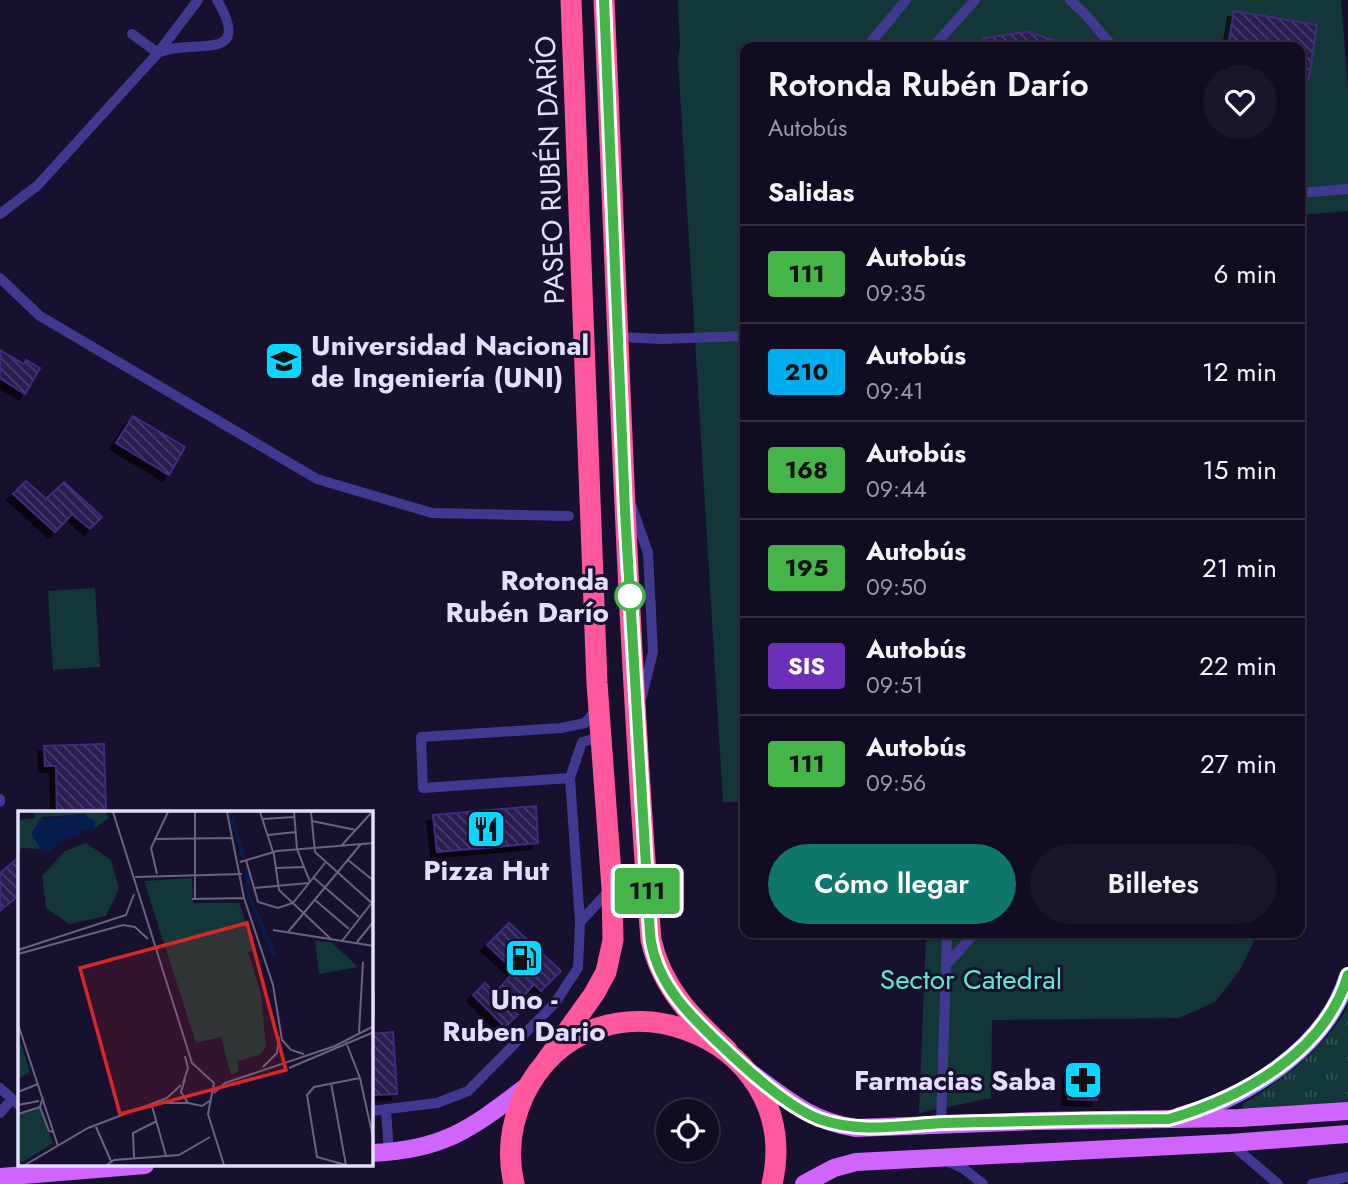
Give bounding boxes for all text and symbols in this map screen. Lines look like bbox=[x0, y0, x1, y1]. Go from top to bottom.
street label: PASEO RUBÉN DARÍO bbox=[525, 35, 575, 305]
text: Rotonda Rubén Darío bbox=[768, 61, 1089, 108]
button: heart bbox=[1203, 65, 1277, 139]
text: Autobús bbox=[768, 111, 847, 145]
text: Salidas bbox=[768, 173, 854, 211]
text: Autobús bbox=[866, 238, 966, 276]
text: 6 min bbox=[1214, 255, 1277, 293]
text: 111 bbox=[788, 256, 825, 291]
text: 09:35 bbox=[866, 276, 925, 310]
place label: Universidad Nacional de Ingeniería (UNI) bbox=[311, 325, 589, 398]
text: Autobús bbox=[866, 336, 966, 374]
school or university icon: Universidad Nacional de Ingeniería (UNI) bbox=[263, 340, 305, 382]
text: 12 min bbox=[1202, 353, 1277, 391]
text: 210 bbox=[785, 354, 828, 389]
text: 09:41 bbox=[866, 374, 924, 408]
text: Autobús bbox=[866, 434, 966, 472]
text: 15 min bbox=[1202, 451, 1277, 489]
text: 168 bbox=[785, 452, 828, 487]
text: 09:44 bbox=[866, 472, 927, 506]
text: Autobús bbox=[866, 532, 966, 570]
text: 21 min bbox=[1202, 549, 1277, 587]
text: 195 bbox=[785, 550, 828, 585]
place label: Rotonda Rubén Darío bbox=[446, 560, 609, 633]
text: 09:50 bbox=[866, 570, 927, 604]
marker: Rotonda Rubén Darío bbox=[615, 581, 645, 611]
text: Autobús bbox=[866, 630, 966, 668]
text: 22 min bbox=[1199, 647, 1277, 685]
text: SIS bbox=[788, 648, 825, 683]
text: 09:51 bbox=[866, 668, 923, 702]
text: Autobús bbox=[866, 728, 966, 766]
text: 27 min bbox=[1200, 745, 1277, 783]
text: 111 bbox=[788, 746, 825, 781]
text: 09:56 bbox=[866, 766, 926, 800]
restaurant icon: Pizza Hut bbox=[465, 808, 507, 850]
inset map bbox=[18, 811, 373, 1166]
button: Cómo llegar bbox=[768, 844, 1016, 924]
button: Billetes bbox=[1030, 844, 1277, 924]
place label: Pizza Hut bbox=[423, 850, 549, 891]
line badge: 111 bbox=[607, 868, 687, 914]
text: 111 bbox=[629, 873, 665, 908]
fuel station icon: Uno - Ruben Dario bbox=[503, 937, 545, 979]
park label: Sector Catedral bbox=[880, 959, 1062, 1000]
place label: Uno - Ruben Dario bbox=[442, 979, 606, 1052]
pharmacy icon: Farmacias Saba bbox=[1062, 1059, 1104, 1101]
place label: Farmacias Saba bbox=[854, 1060, 1056, 1101]
map controls bbox=[656, 1099, 719, 1162]
button: locate bbox=[656, 1099, 719, 1162]

